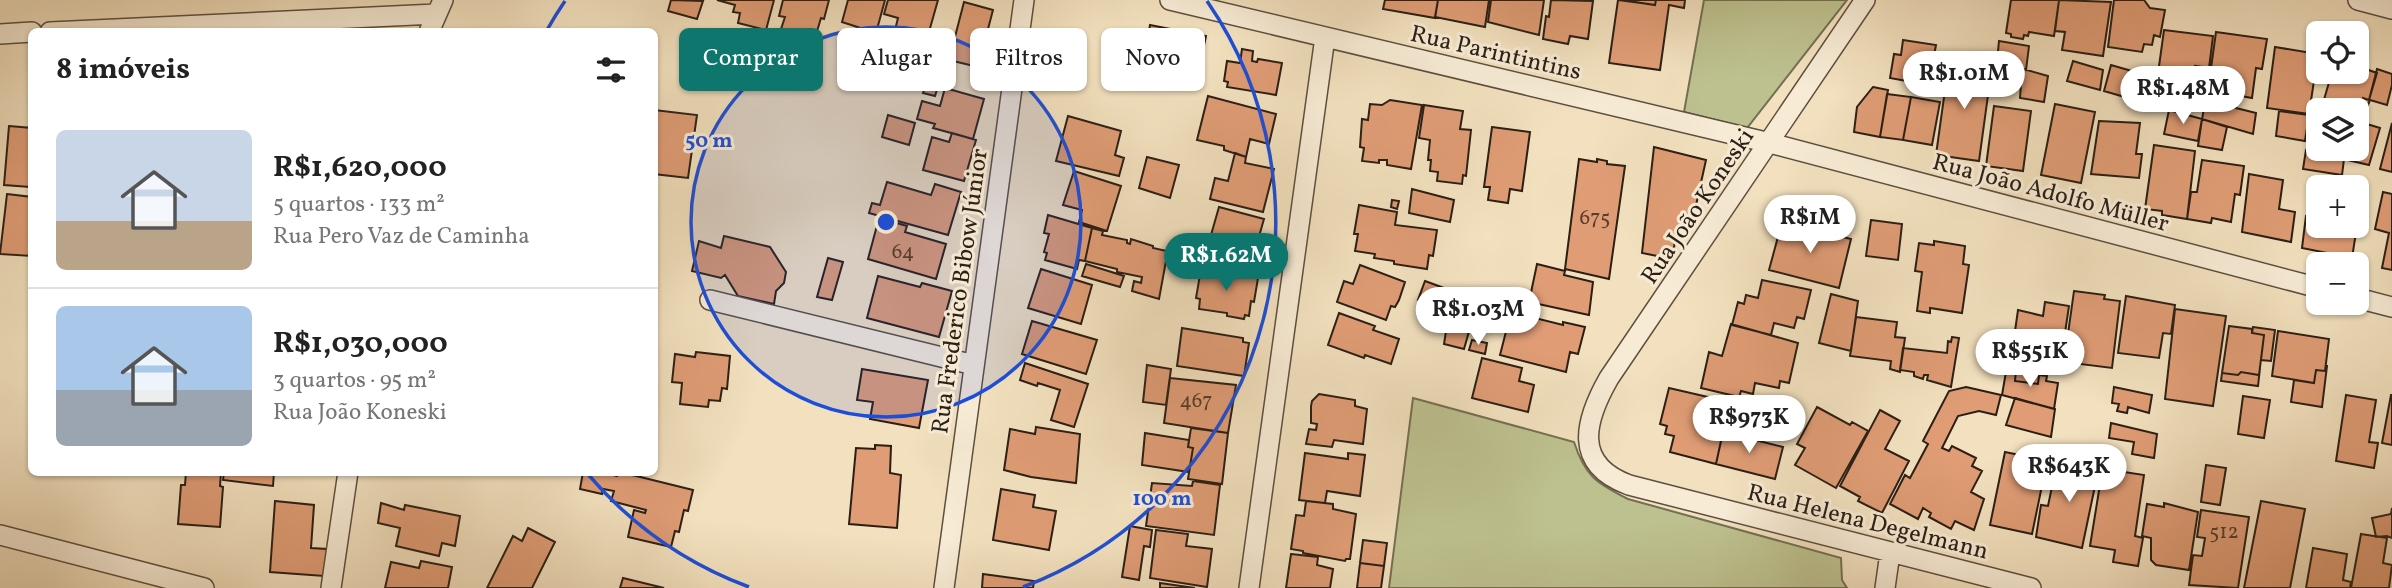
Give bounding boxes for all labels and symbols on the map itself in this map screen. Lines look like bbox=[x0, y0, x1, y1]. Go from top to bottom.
street label: Rua Parintintins bbox=[1407, 18, 1584, 90]
pin: R$1.01M bbox=[1899, 52, 2029, 111]
pin: R$1.48M bbox=[2118, 66, 2248, 126]
street label: Rua João Koneski bbox=[1634, 122, 1763, 292]
text: 50 m bbox=[685, 127, 733, 156]
street label: Rua Frederico Bibow Júnior bbox=[924, 146, 998, 436]
street label: Rua João Adolfo Müller bbox=[1928, 146, 2172, 242]
pin: R$1M bbox=[1769, 196, 1851, 255]
house number: 675 bbox=[1580, 204, 1610, 233]
centre of rings bbox=[874, 210, 898, 234]
pin: R$1.62M bbox=[1161, 233, 1291, 293]
house number: 64 bbox=[892, 238, 914, 267]
pin: R$1.03M bbox=[1413, 288, 1543, 347]
pin: R$551K bbox=[1973, 330, 2087, 389]
house number: 467 bbox=[1179, 387, 1213, 416]
pin: R$973K bbox=[1692, 396, 1806, 455]
pin: R$643K bbox=[2012, 444, 2126, 504]
street label: Rua Helena Degelmann bbox=[1743, 477, 1992, 569]
text: 100 m bbox=[1132, 485, 1192, 514]
house number: 512 bbox=[2209, 518, 2239, 547]

